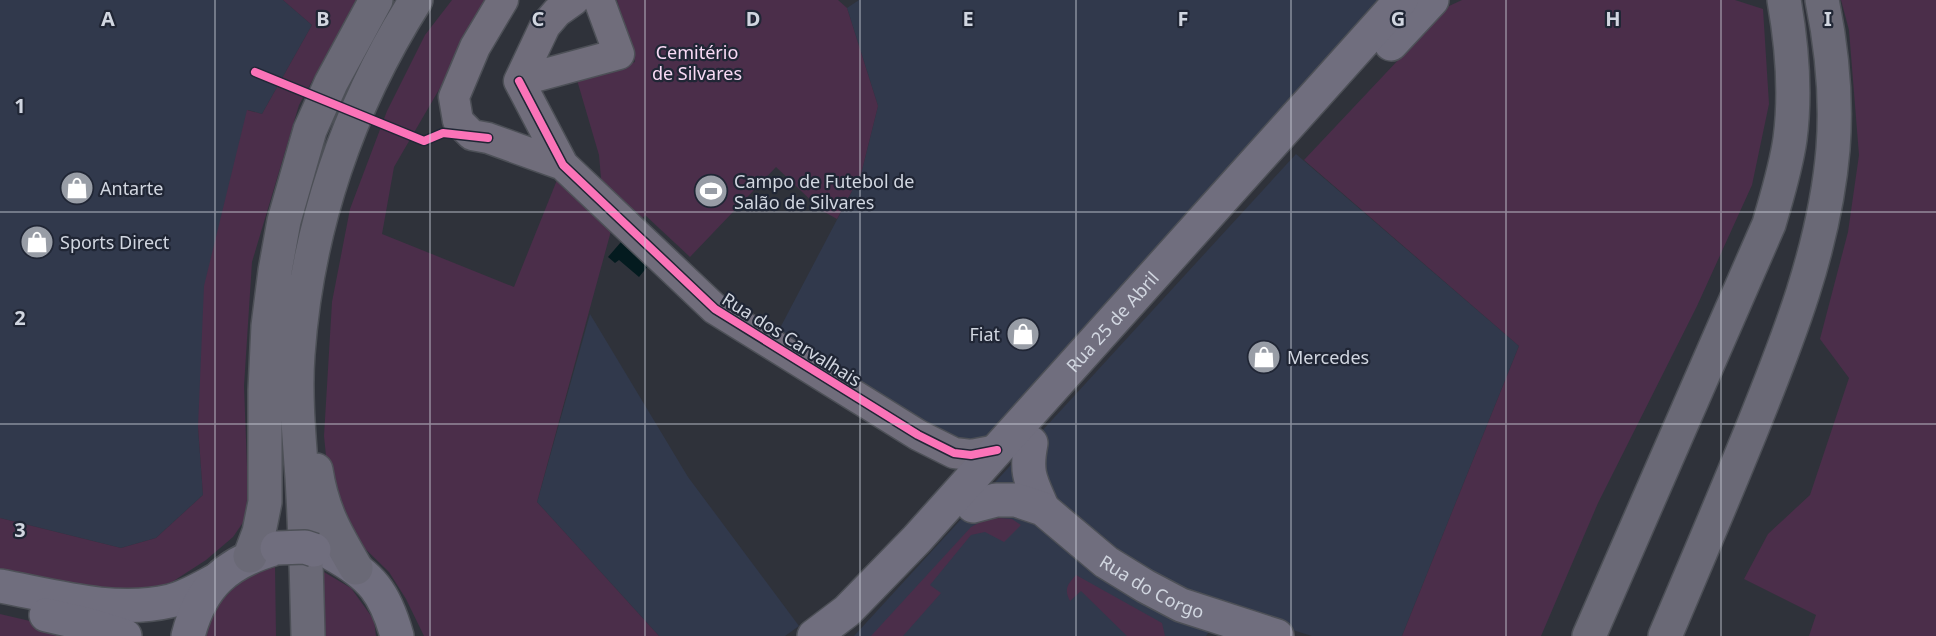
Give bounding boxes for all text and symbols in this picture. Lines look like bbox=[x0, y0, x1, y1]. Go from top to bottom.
text: A bbox=[101, 5, 115, 32]
text: B bbox=[316, 5, 330, 32]
text: C bbox=[532, 5, 545, 32]
text: D bbox=[746, 5, 760, 32]
text: E bbox=[962, 5, 974, 32]
text: F bbox=[1178, 5, 1188, 32]
text: G bbox=[1391, 5, 1405, 32]
text: H bbox=[1605, 5, 1621, 32]
text: I bbox=[1824, 5, 1832, 32]
park label: Cemitério de Silvares bbox=[652, 40, 742, 85]
text: 1 bbox=[14, 92, 26, 119]
place label: Campo de Futebol de Salão de Silvares bbox=[734, 169, 914, 214]
shop icon: Antarte bbox=[59, 170, 95, 206]
sports icon: Campo de Futebol de Salão de Silvares bbox=[693, 173, 729, 209]
place label: Antarte bbox=[100, 176, 163, 200]
shop icon: Sports Direct bbox=[19, 224, 55, 260]
place label: Sports Direct bbox=[60, 230, 170, 254]
street label: Rua 25 de Abril bbox=[1061, 266, 1164, 377]
street label: Rua dos Carvalhais bbox=[718, 287, 866, 391]
text: 2 bbox=[14, 304, 26, 331]
shop icon: Fiat bbox=[1005, 316, 1041, 352]
place label: Fiat bbox=[969, 322, 1000, 346]
shop icon: Mercedes bbox=[1246, 339, 1282, 375]
place label: Mercedes bbox=[1287, 345, 1369, 369]
text: 3 bbox=[14, 516, 26, 543]
street label: Rua do Corgo bbox=[1095, 549, 1207, 624]

